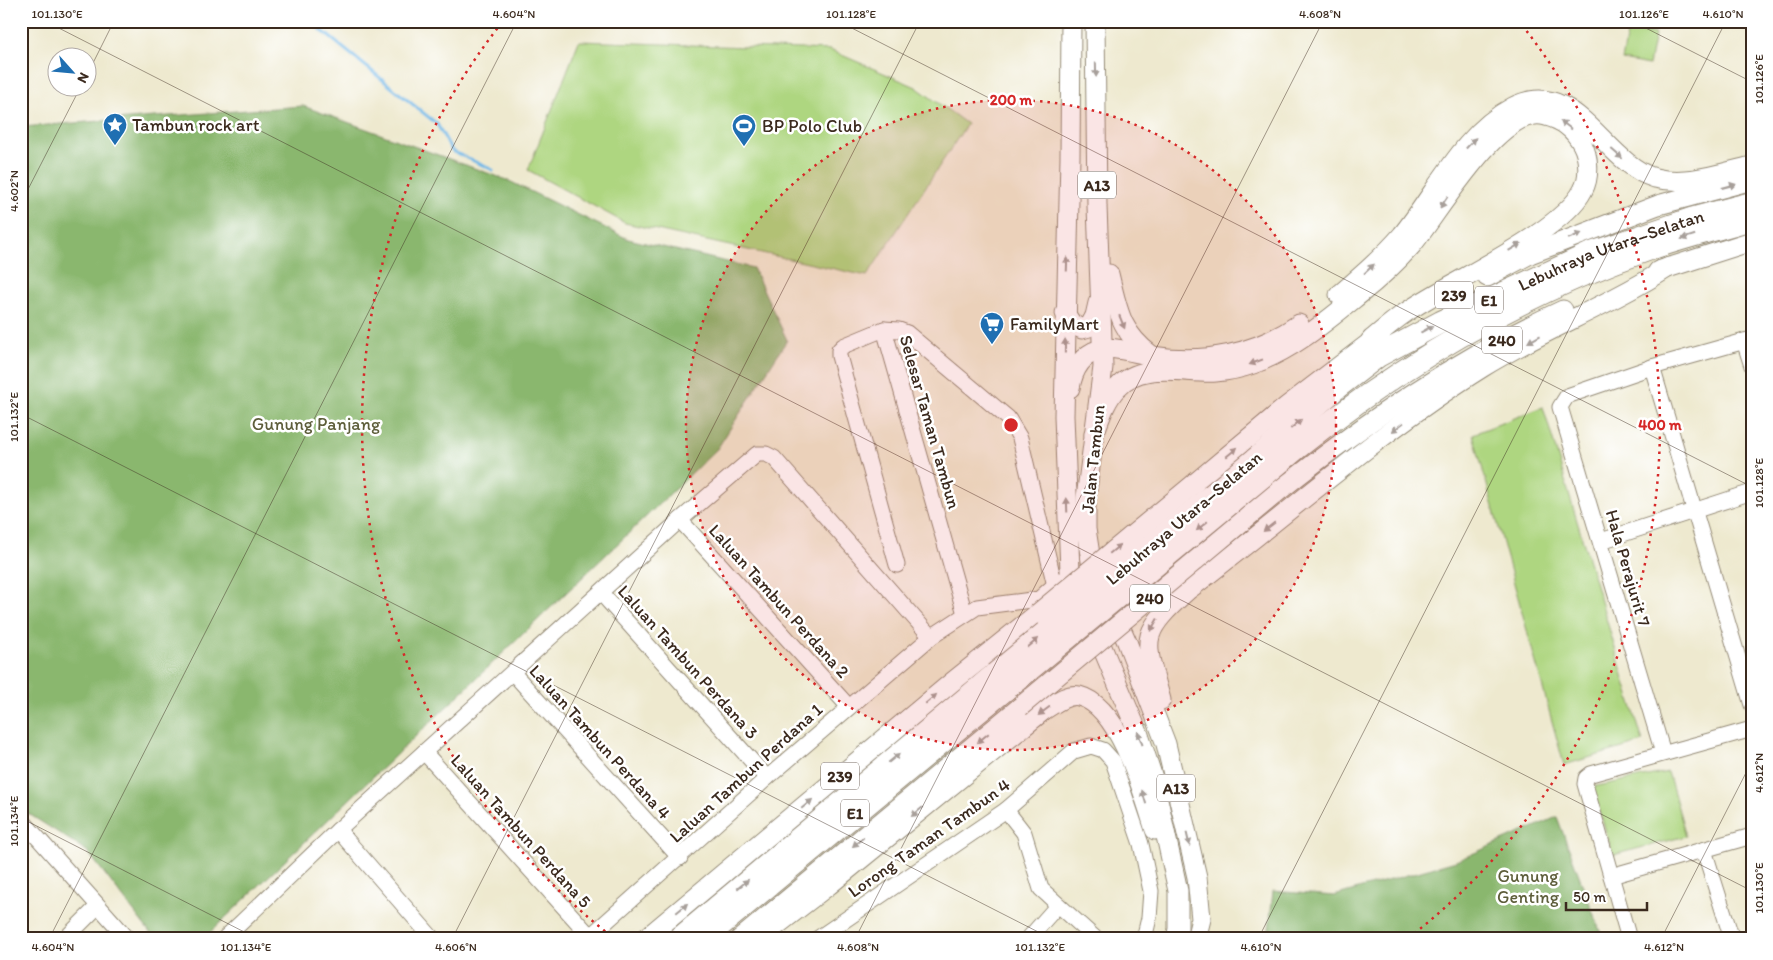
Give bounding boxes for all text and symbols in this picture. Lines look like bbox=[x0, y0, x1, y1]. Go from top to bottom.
text: 101.130°E bbox=[31, 7, 83, 21]
text: 4.604°N bbox=[493, 7, 535, 21]
text: 101.128°E bbox=[826, 7, 876, 21]
text: 4.608°N bbox=[1299, 7, 1341, 21]
text: 101.126°E bbox=[1619, 7, 1669, 21]
text: 4.610°N bbox=[1702, 7, 1744, 21]
north arrow bbox=[48, 48, 98, 98]
text: 101.126°E bbox=[1752, 54, 1766, 104]
one-way arrow bbox=[1092, 62, 1100, 78]
text: N bbox=[73, 70, 93, 86]
text: 200 m bbox=[990, 91, 1033, 109]
place icon: Tambun rock art bbox=[102, 112, 128, 146]
sports icon: BP Polo Club bbox=[731, 113, 757, 147]
place label: Tambun rock art bbox=[132, 114, 260, 136]
place label: BP Polo Club bbox=[762, 115, 862, 137]
one-way arrow bbox=[1560, 120, 1573, 131]
one-way arrow bbox=[1465, 137, 1477, 149]
one-way arrow bbox=[1610, 149, 1623, 160]
text: 4.602°N bbox=[7, 170, 21, 212]
road number: A13 bbox=[1078, 172, 1116, 198]
one-way arrow bbox=[1722, 182, 1737, 190]
one-way arrow bbox=[1439, 195, 1448, 208]
street label: Lebuhraya Utara–Selatan bbox=[1515, 205, 1706, 296]
one-way arrow bbox=[1568, 232, 1583, 240]
one-way arrow bbox=[1681, 234, 1696, 242]
one-way arrow bbox=[1508, 242, 1521, 251]
one-way arrow bbox=[1064, 256, 1072, 272]
one-way arrow bbox=[1363, 263, 1375, 275]
road number: 239 bbox=[1435, 282, 1473, 308]
road number: E1 bbox=[1475, 286, 1503, 314]
supermarket icon: FamilyMart bbox=[979, 311, 1005, 345]
place label: FamilyMart bbox=[1010, 313, 1099, 335]
one-way arrow bbox=[1119, 315, 1127, 329]
one-way arrow bbox=[1420, 325, 1434, 334]
road number: 240 bbox=[1482, 326, 1522, 354]
street label: Selesar Taman Tambun bbox=[895, 333, 965, 512]
one-way arrow bbox=[1526, 335, 1541, 343]
one-way arrow bbox=[1061, 338, 1069, 354]
one-way arrow bbox=[1248, 358, 1263, 366]
text: 101.132°E bbox=[7, 392, 21, 442]
street label: Jalan Tambun bbox=[1076, 403, 1110, 514]
park label: Gunung Panjang bbox=[252, 413, 381, 435]
centre of rings bbox=[1002, 416, 1020, 434]
text: 400 m bbox=[1638, 416, 1682, 434]
one-way arrow bbox=[1289, 419, 1302, 430]
one-way arrow bbox=[1391, 422, 1404, 432]
street label: Lebuhraya Utara–Selatan bbox=[1101, 446, 1267, 590]
one-way arrow bbox=[1226, 447, 1238, 458]
text: 101.128°E bbox=[1752, 458, 1766, 508]
one-way arrow bbox=[1063, 496, 1071, 512]
street label: Hala Perajurit 7 bbox=[1601, 507, 1655, 629]
street label: Laluan Tambun Perdana 2 bbox=[704, 520, 854, 683]
one-way arrow bbox=[1196, 521, 1209, 532]
one-way arrow bbox=[1263, 521, 1276, 532]
one-way arrow bbox=[1108, 544, 1121, 555]
street label: Laluan Tambun Perdana 3 bbox=[613, 580, 763, 744]
road number: 240 bbox=[1130, 584, 1170, 612]
one-way arrow bbox=[1150, 617, 1158, 632]
one-way arrow bbox=[1026, 638, 1039, 649]
street label: Laluan Tambun Perdana 4 bbox=[525, 660, 675, 824]
one-way arrow bbox=[925, 693, 937, 705]
street label: Laluan Tambun Perdana 1 bbox=[665, 698, 827, 848]
one-way arrow bbox=[1038, 705, 1051, 716]
one-way arrow bbox=[1136, 730, 1144, 745]
one-way arrow bbox=[977, 732, 989, 744]
street label: Laluan Tambun Perdana 5 bbox=[446, 750, 596, 912]
one-way arrow bbox=[888, 752, 901, 763]
text: 4.612°N bbox=[1752, 753, 1766, 793]
road number: 239 bbox=[821, 762, 859, 789]
street label: Lorong Taman Tambun 4 bbox=[844, 774, 1015, 902]
road number: A13 bbox=[1157, 774, 1195, 801]
one-way arrow bbox=[1140, 789, 1148, 804]
text: 101.134°E bbox=[7, 795, 21, 846]
one-way arrow bbox=[800, 798, 813, 809]
road number: E1 bbox=[841, 800, 869, 826]
one-way arrow bbox=[911, 807, 924, 818]
one-way arrow bbox=[1184, 831, 1192, 846]
one-way arrow bbox=[851, 836, 864, 847]
text: 101.130°E bbox=[1752, 862, 1766, 914]
park label: Gunung Genting bbox=[1497, 865, 1560, 908]
one-way arrow bbox=[736, 879, 749, 890]
scale bar bbox=[1566, 880, 1647, 912]
text: 50 m bbox=[1573, 888, 1606, 906]
one-way arrow bbox=[676, 902, 689, 913]
text: 4.604°N bbox=[32, 940, 74, 954]
text: 101.134°E bbox=[221, 940, 272, 954]
text: 4.606°N bbox=[435, 940, 477, 954]
text: 4.608°N bbox=[837, 940, 879, 954]
text: 101.132°E bbox=[1015, 940, 1065, 954]
text: 4.610°N bbox=[1240, 940, 1282, 954]
text: 4.612°N bbox=[1644, 940, 1684, 954]

